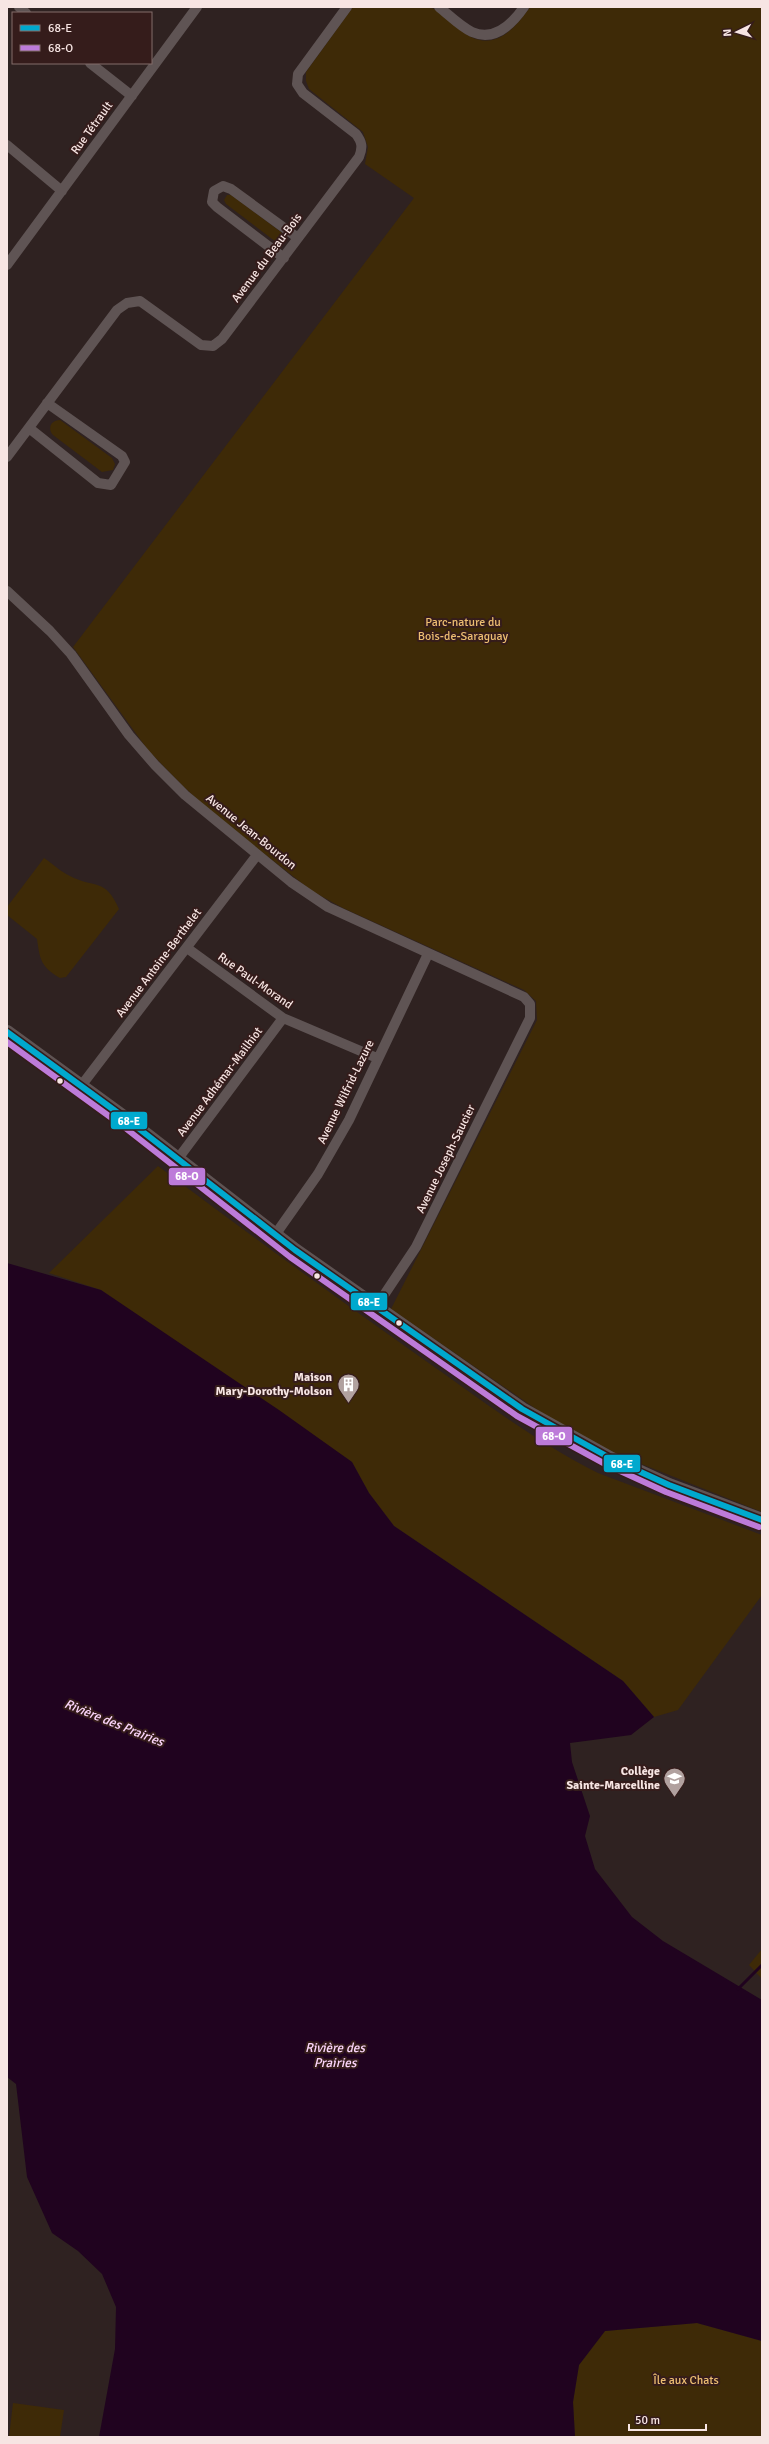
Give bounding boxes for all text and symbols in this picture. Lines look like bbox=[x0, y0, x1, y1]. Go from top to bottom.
legend bbox=[12, 12, 152, 64]
north arrow bbox=[717, 12, 757, 52]
text: 68-E bbox=[48, 21, 72, 36]
text: N bbox=[721, 28, 734, 37]
text: 68-O bbox=[48, 41, 73, 56]
street label: Rue Tétrault bbox=[68, 99, 116, 157]
street label: Avenue du Beau-Bois bbox=[229, 210, 305, 306]
park label: Parc-nature du Bois-de-Saraguay bbox=[418, 615, 509, 644]
street label: Avenue Jean-Bourdon bbox=[203, 791, 299, 873]
street label: Avenue Antoine-Berthelet bbox=[113, 906, 205, 1020]
street label: Rue Paul-Morand bbox=[215, 950, 295, 1012]
street label: Avenue Adhémar-Mailhiot bbox=[174, 1024, 266, 1140]
street label: Avenue Wilfrid-Lazure bbox=[314, 1037, 378, 1147]
unlabelled marker bbox=[55, 1076, 65, 1086]
street label: Avenue Joseph-Saucier bbox=[413, 1102, 479, 1216]
line badge: 68-E bbox=[110, 1111, 148, 1130]
text: 68-E bbox=[118, 1115, 140, 1128]
line badge: 68-O bbox=[168, 1167, 206, 1186]
text: 68-O bbox=[175, 1170, 199, 1183]
unlabelled marker bbox=[312, 1271, 322, 1281]
line badge: 68-E bbox=[350, 1292, 388, 1311]
text: 68-E bbox=[358, 1296, 380, 1309]
unlabelled marker bbox=[394, 1318, 404, 1328]
place label: Maison Mary-Dorothy-Molson bbox=[216, 1370, 332, 1399]
building icon: Maison Mary-Dorothy-Molson bbox=[335, 1371, 361, 1404]
line badge: 68-O bbox=[535, 1426, 573, 1446]
text: 68-O bbox=[542, 1430, 566, 1443]
line badge: 68-E bbox=[603, 1454, 641, 1473]
text: 68-E bbox=[611, 1458, 633, 1471]
water label: Rivière des Prairies bbox=[62, 1696, 167, 1751]
place label: Collège Sainte-Marcelline bbox=[566, 1764, 660, 1793]
school or university icon: Collège Sainte-Marcelline bbox=[662, 1765, 688, 1798]
water label: Rivière des Prairies bbox=[305, 2040, 366, 2071]
park label: Île aux Chats bbox=[652, 2373, 719, 2388]
scale bar bbox=[629, 2406, 706, 2432]
text: 50 m bbox=[635, 2413, 660, 2428]

